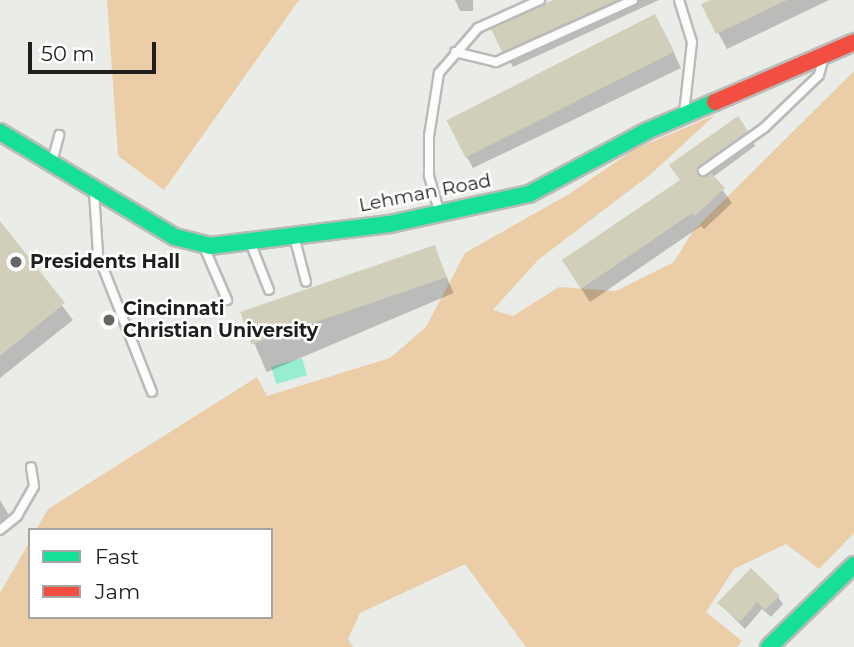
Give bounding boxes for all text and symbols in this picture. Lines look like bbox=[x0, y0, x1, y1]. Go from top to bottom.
scale bar bbox=[32, 28, 159, 72]
text: 50 m bbox=[41, 41, 95, 66]
street label: Lehman Road bbox=[357, 169, 493, 217]
place label: Presidents Hall bbox=[30, 251, 180, 273]
marker: Presidents Hall bbox=[8, 254, 24, 270]
place label: Cincinnati Christian University bbox=[123, 298, 318, 342]
marker: Cincinnati Christian University bbox=[101, 312, 117, 328]
legend bbox=[28, 528, 273, 619]
text: Fast bbox=[95, 544, 139, 569]
text: Jam bbox=[95, 579, 140, 604]

